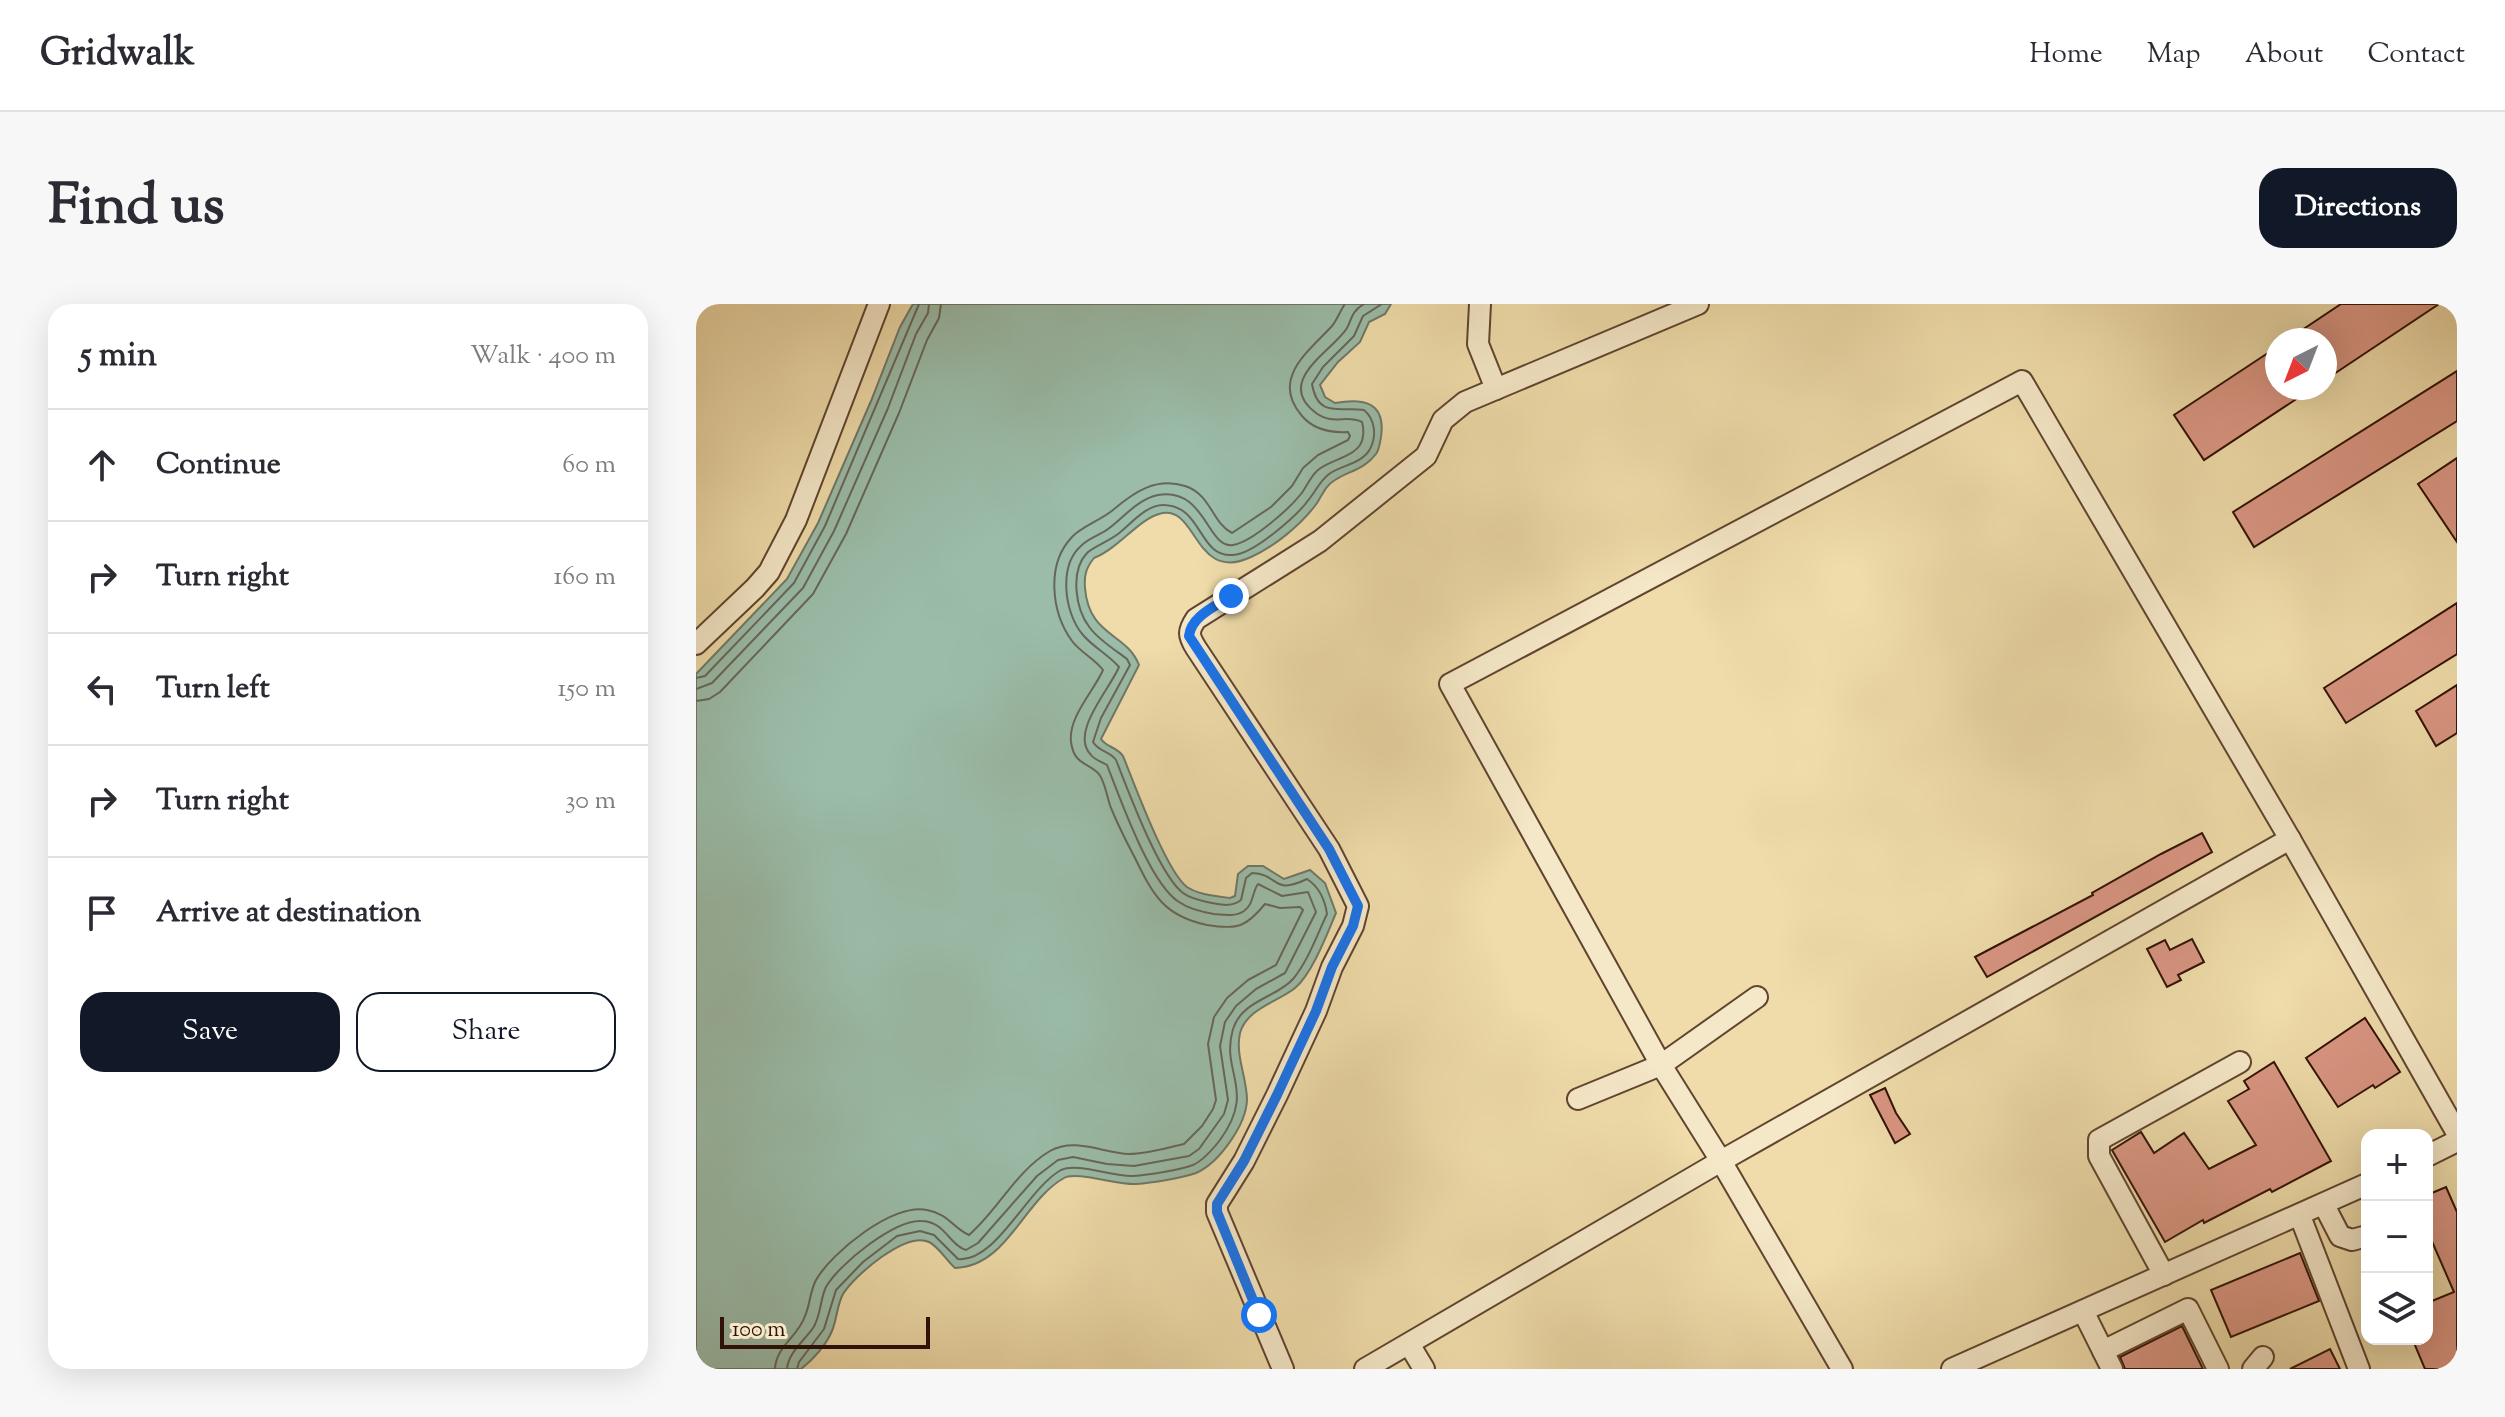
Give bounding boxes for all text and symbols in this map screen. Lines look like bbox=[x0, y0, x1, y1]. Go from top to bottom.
text: Gridwalk bbox=[40, 28, 195, 82]
text: Home bbox=[2029, 35, 2103, 75]
text: Map bbox=[2147, 35, 2201, 75]
text: About bbox=[2245, 35, 2323, 75]
text: Contact bbox=[2367, 35, 2465, 75]
text: Find us bbox=[48, 168, 224, 249]
button: Directions bbox=[2259, 168, 2457, 248]
north arrow bbox=[2265, 328, 2337, 400]
text: 5 min bbox=[80, 332, 157, 381]
text: Walk · 400 m bbox=[470, 338, 616, 375]
icon: ahead bbox=[80, 443, 124, 487]
text: Continue bbox=[156, 444, 281, 487]
text: 60 m bbox=[562, 447, 616, 484]
icon: right bbox=[80, 555, 124, 599]
text: Turn right bbox=[156, 556, 289, 599]
text: 160 m bbox=[553, 559, 616, 596]
route end bbox=[1213, 578, 1249, 614]
icon: left bbox=[80, 667, 124, 711]
text: Turn left bbox=[156, 668, 270, 711]
text: 150 m bbox=[557, 671, 616, 708]
icon: right bbox=[80, 779, 124, 823]
text: Turn right bbox=[156, 780, 289, 823]
text: 30 m bbox=[565, 783, 616, 820]
icon: arrive bbox=[80, 891, 124, 935]
text: Arrive at destination bbox=[156, 892, 421, 935]
button: Save bbox=[80, 992, 340, 1072]
button: Share bbox=[356, 992, 616, 1072]
map controls bbox=[2361, 1129, 2433, 1345]
button: + bbox=[2361, 1129, 2433, 1201]
button: − bbox=[2361, 1201, 2433, 1273]
button: layers bbox=[2361, 1273, 2433, 1345]
route start bbox=[1241, 1297, 1277, 1333]
scale bar bbox=[720, 1313, 930, 1349]
text: 100 m bbox=[732, 1315, 785, 1347]

